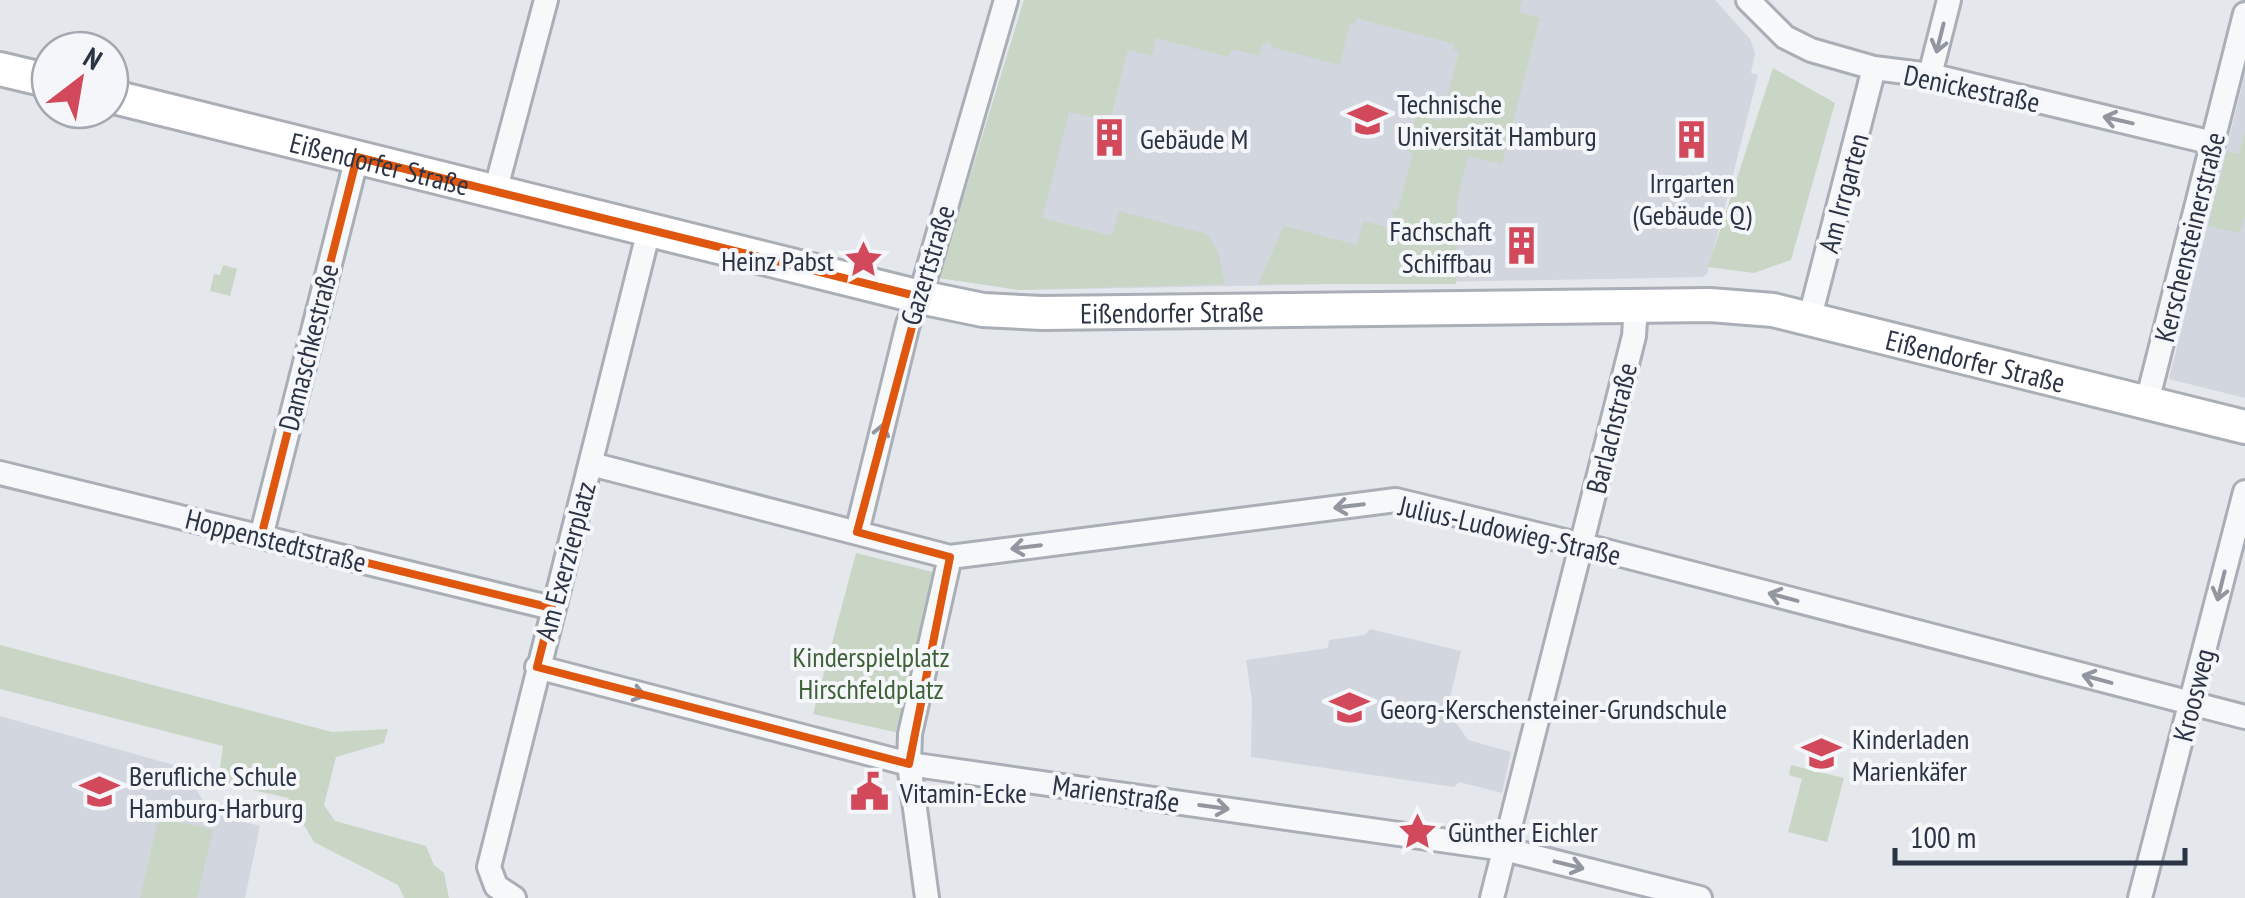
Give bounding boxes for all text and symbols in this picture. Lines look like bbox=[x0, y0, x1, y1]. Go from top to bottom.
one-way arrow bbox=[1929, 22, 1948, 53]
north arrow bbox=[30, 30, 130, 130]
text: N bbox=[77, 38, 109, 78]
street label: Denickestraße bbox=[1901, 56, 2043, 120]
place label: Technische Universität Hamburg bbox=[1397, 85, 1597, 154]
school or university icon: Technische Universität Hamburg bbox=[1346, 98, 1388, 140]
one-way arrow bbox=[2103, 110, 2134, 129]
building icon: Gebäude M bbox=[1089, 117, 1131, 159]
building icon: Irrgarten (Gebäude Q) bbox=[1671, 118, 1713, 160]
place label: Gebäude M bbox=[1140, 120, 1248, 157]
street label: Eißendorfer Straße bbox=[286, 123, 473, 203]
street label: Kerschensteinerstraße bbox=[2145, 128, 2233, 346]
street label: Am Irrgarten bbox=[1809, 129, 1877, 257]
place label: Irrgarten (Gebäude Q) bbox=[1633, 164, 1752, 233]
street label: Gazertstraße bbox=[891, 200, 963, 330]
place label: Fachschaft Schiffbau bbox=[1389, 212, 1492, 281]
building icon: Fachschaft Schiffbau bbox=[1501, 225, 1543, 267]
place icon: Heinz Pabst bbox=[843, 239, 885, 281]
place label: Heinz Pabst bbox=[721, 242, 834, 279]
street label: Damaschkestraße bbox=[269, 260, 347, 434]
street label: Eißendorfer Straße bbox=[1080, 292, 1264, 331]
street label: Eißendorfer Straße bbox=[1882, 320, 2069, 400]
street label: Barlachstraße bbox=[1577, 359, 1645, 497]
one-way arrow bbox=[872, 423, 890, 455]
street label: Am Exerzierplatz bbox=[526, 478, 604, 644]
street label: Julius-Ludowieg-Straße bbox=[1394, 486, 1625, 574]
one-way arrow bbox=[1333, 498, 1365, 516]
street label: Hoppenstedtstraße bbox=[182, 500, 370, 580]
one-way arrow bbox=[1011, 539, 1043, 557]
one-way arrow bbox=[2211, 570, 2229, 602]
one-way arrow bbox=[1768, 587, 1799, 606]
park label: Kinderspielplatz Hirschfeldplatz bbox=[792, 638, 950, 707]
street label: Kroosweg bbox=[2164, 645, 2222, 745]
one-way arrow bbox=[2082, 669, 2113, 688]
one-way arrow bbox=[614, 684, 646, 702]
school or university icon: Georg-Kerschensteiner-Grundschule bbox=[1329, 687, 1371, 729]
place label: Georg-Kerschensteiner-Grundschule bbox=[1380, 690, 1727, 727]
place label: Kinderladen Marienkäfer bbox=[1852, 720, 1969, 789]
school or university icon: Kinderladen Marienkäfer bbox=[1801, 733, 1843, 775]
place label: Berufliche Schule Hamburg-Harburg bbox=[129, 757, 304, 826]
street label: Marienstraße bbox=[1050, 766, 1182, 820]
school or university icon: Berufliche Schule Hamburg-Harburg bbox=[78, 770, 120, 812]
public building icon: Vitamin-Ecke bbox=[849, 771, 891, 813]
place label: Vitamin-Ecke bbox=[899, 774, 1027, 811]
one-way arrow bbox=[1197, 799, 1229, 817]
scale bar bbox=[1895, 803, 2185, 865]
place icon: Günther Eichler bbox=[1397, 810, 1439, 852]
place label: Günther Eichler bbox=[1448, 813, 1598, 850]
text: 100 m bbox=[1910, 817, 1976, 856]
one-way arrow bbox=[1552, 857, 1584, 875]

